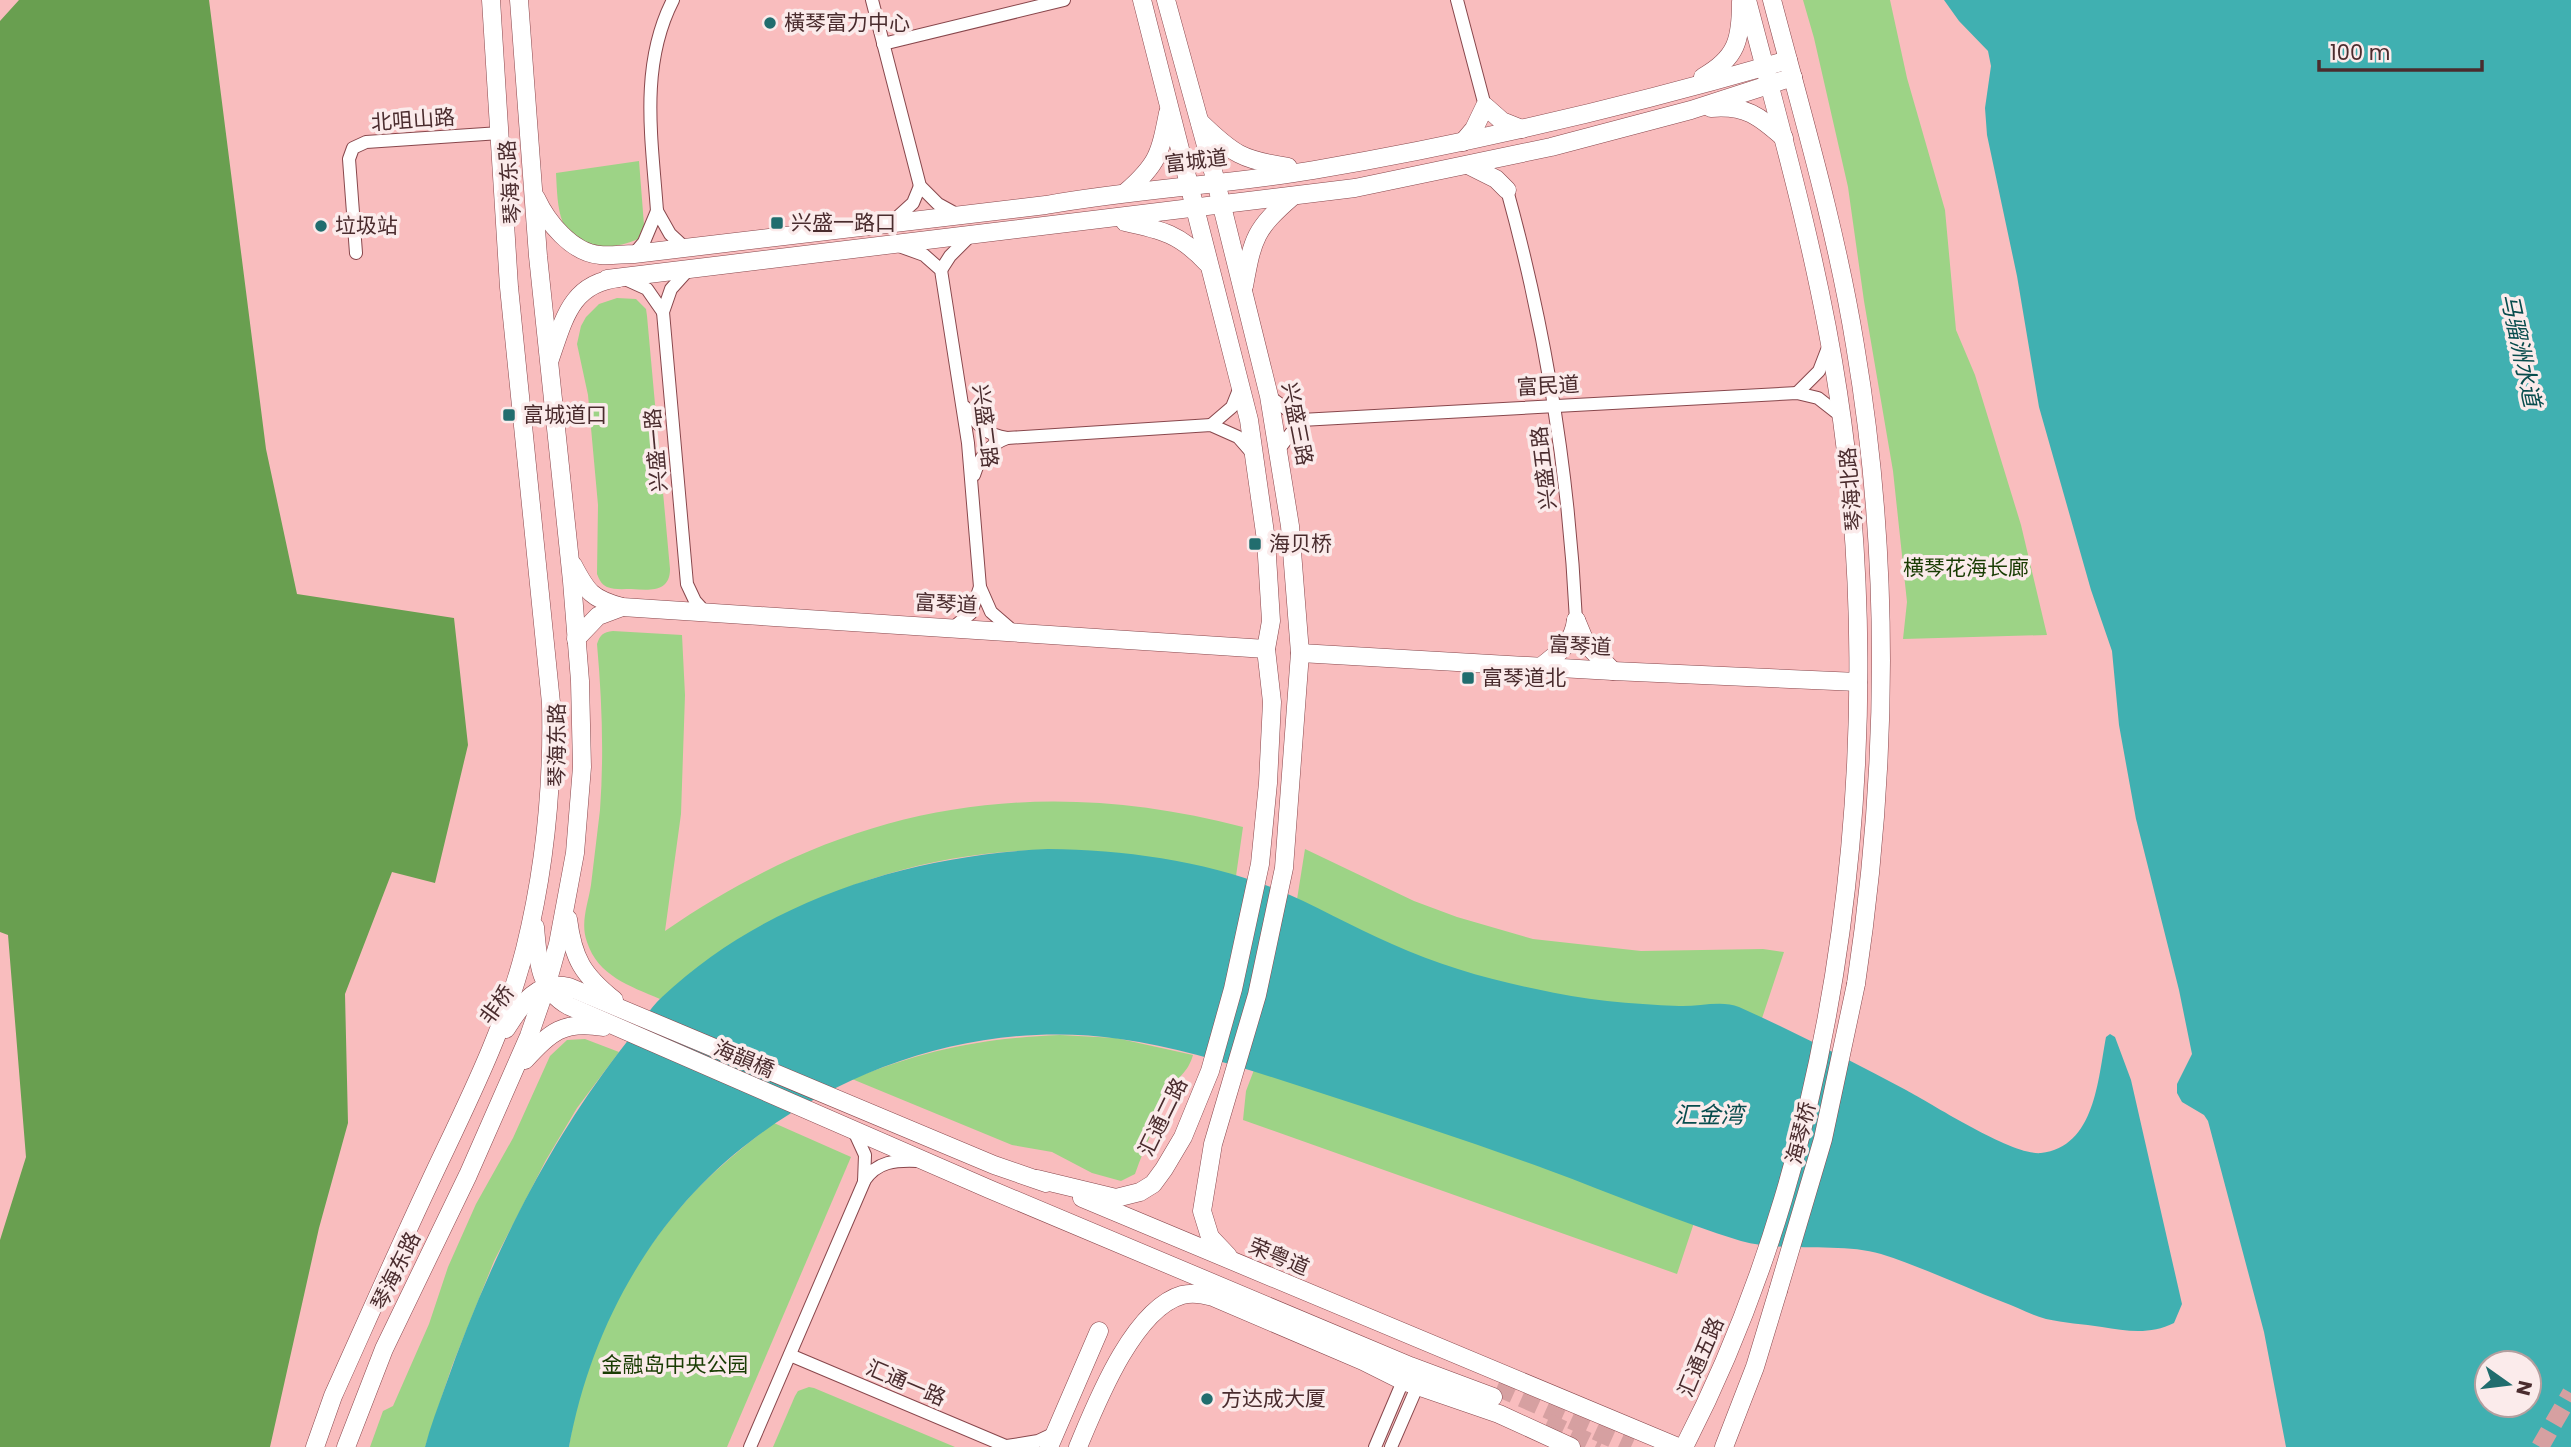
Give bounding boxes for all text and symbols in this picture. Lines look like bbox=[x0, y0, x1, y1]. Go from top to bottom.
place label: 橫琴富力中心 bbox=[784, 8, 910, 37]
marker: 橫琴富力中心 bbox=[762, 15, 778, 31]
scale bar bbox=[2319, 28, 2482, 72]
text: 100 m bbox=[2330, 38, 2390, 67]
street label: 北咀山路 bbox=[370, 102, 456, 137]
street label: 琴海东路 bbox=[492, 139, 527, 225]
street label: 富城道 bbox=[1163, 142, 1229, 179]
place label: 兴盛一路口 bbox=[791, 208, 896, 237]
place label: 垃圾站 bbox=[335, 211, 398, 240]
marker: 兴盛一路口 bbox=[769, 215, 785, 231]
marker: 垃圾站 bbox=[313, 218, 329, 234]
water label: 马骝洲水道 bbox=[2493, 290, 2549, 413]
street label: 富民道 bbox=[1516, 369, 1580, 402]
street label: 兴盛三路 bbox=[1275, 380, 1320, 468]
street label: 兴盛二路 bbox=[966, 382, 1005, 469]
place label: 富城道口 bbox=[523, 400, 607, 429]
marker: 富城道口 bbox=[501, 407, 517, 423]
street label: 兴盛一路 bbox=[637, 407, 674, 493]
street label: 兴盛五路 bbox=[1524, 425, 1563, 512]
street label: 琴海北路 bbox=[1832, 446, 1869, 532]
place label: 海贝桥 bbox=[1269, 529, 1332, 558]
marker: 海贝桥 bbox=[1247, 536, 1263, 552]
park label: 横琴花海长廊 bbox=[1903, 553, 2029, 582]
street label: 富琴道 bbox=[914, 587, 978, 620]
street label: 富琴道 bbox=[1548, 629, 1612, 662]
place label: 富琴道北 bbox=[1482, 663, 1566, 692]
marker: 富琴道北 bbox=[1460, 670, 1476, 686]
street label: 琴海东路 bbox=[542, 703, 571, 787]
street label: 非桥 bbox=[473, 979, 521, 1030]
street label: 海韻橋 bbox=[710, 1033, 779, 1084]
street label: 汇通二路 bbox=[1131, 1073, 1194, 1161]
water label: 汇金湾 bbox=[1675, 1099, 1748, 1131]
street label: 海琴桥 bbox=[1779, 1099, 1822, 1167]
street label: 琴海东路 bbox=[364, 1227, 427, 1315]
street label: 荣粤道 bbox=[1245, 1231, 1314, 1282]
street label: 汇通五路 bbox=[1671, 1312, 1730, 1401]
north arrow bbox=[2473, 1349, 2543, 1419]
park label: 金融岛中央公园 bbox=[602, 1350, 749, 1379]
street label: 汇通一路 bbox=[862, 1353, 951, 1412]
text: N bbox=[2509, 1378, 2539, 1398]
place label: 方达成大厦 bbox=[1221, 1384, 1326, 1413]
marker: 方达成大厦 bbox=[1199, 1391, 1215, 1407]

